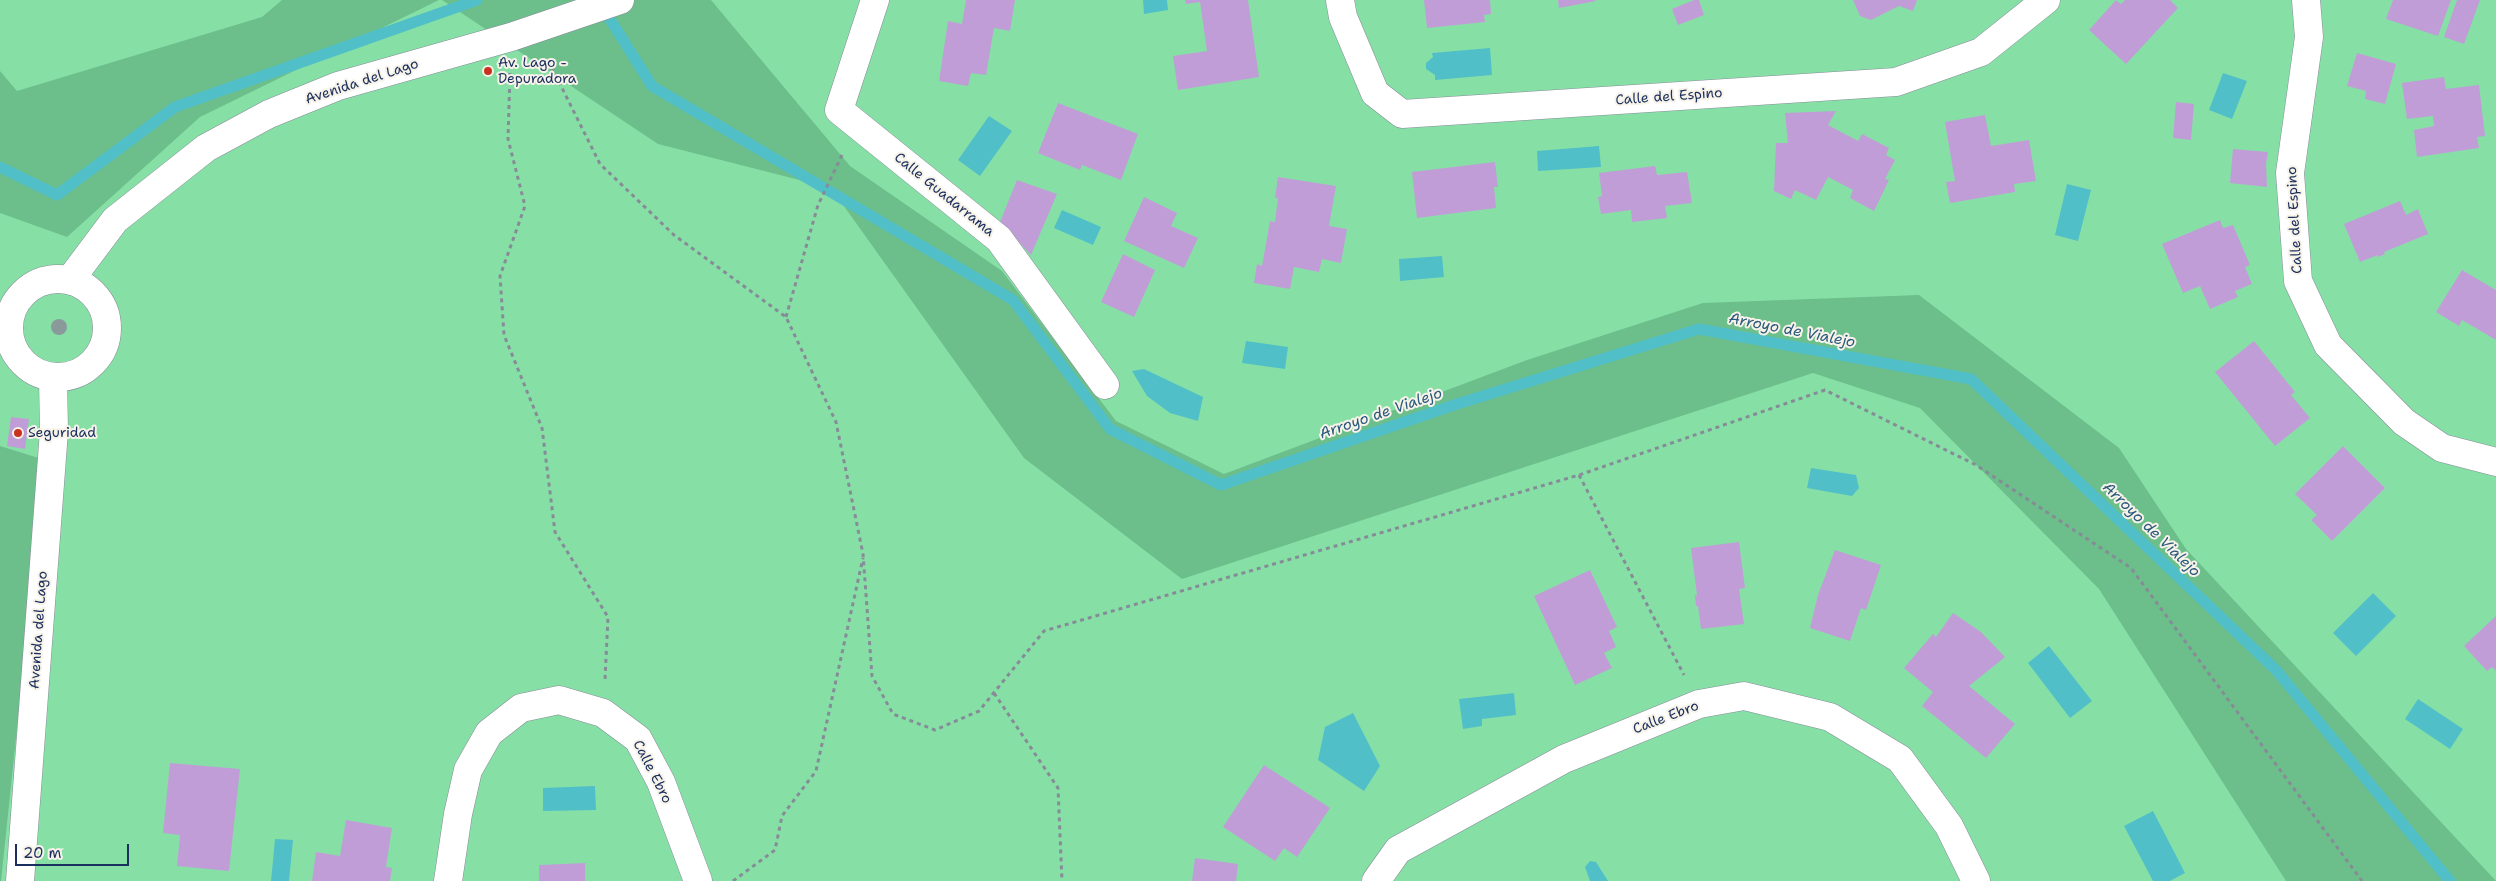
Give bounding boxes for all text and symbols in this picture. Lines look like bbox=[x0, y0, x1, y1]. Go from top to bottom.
place label: Av. Lago - Depuradora bbox=[498, 55, 576, 88]
street label: Avenida del Lago bbox=[303, 56, 421, 108]
marker: Av. Lago - Depuradora bbox=[482, 65, 494, 77]
street label: Calle del Espino bbox=[1615, 85, 1723, 109]
street label: Calle Guadarrama bbox=[891, 149, 997, 241]
street label: Calle del Espino bbox=[2284, 166, 2306, 274]
water label: Arroyo de Vialejo bbox=[1727, 310, 1857, 352]
water label: Arroyo de Vialejo bbox=[1317, 385, 1445, 443]
place label: Seguridad bbox=[28, 425, 96, 441]
marker: Seguridad bbox=[12, 427, 24, 439]
water label: Arroyo de Vialejo bbox=[2099, 479, 2203, 581]
street label: Avenida del Lago bbox=[26, 570, 52, 690]
street label: Calle Ebro bbox=[1631, 698, 1701, 738]
street label: Calle Ebro bbox=[629, 737, 675, 807]
scale bar bbox=[18, 834, 131, 866]
text: 20 m bbox=[23, 843, 62, 863]

